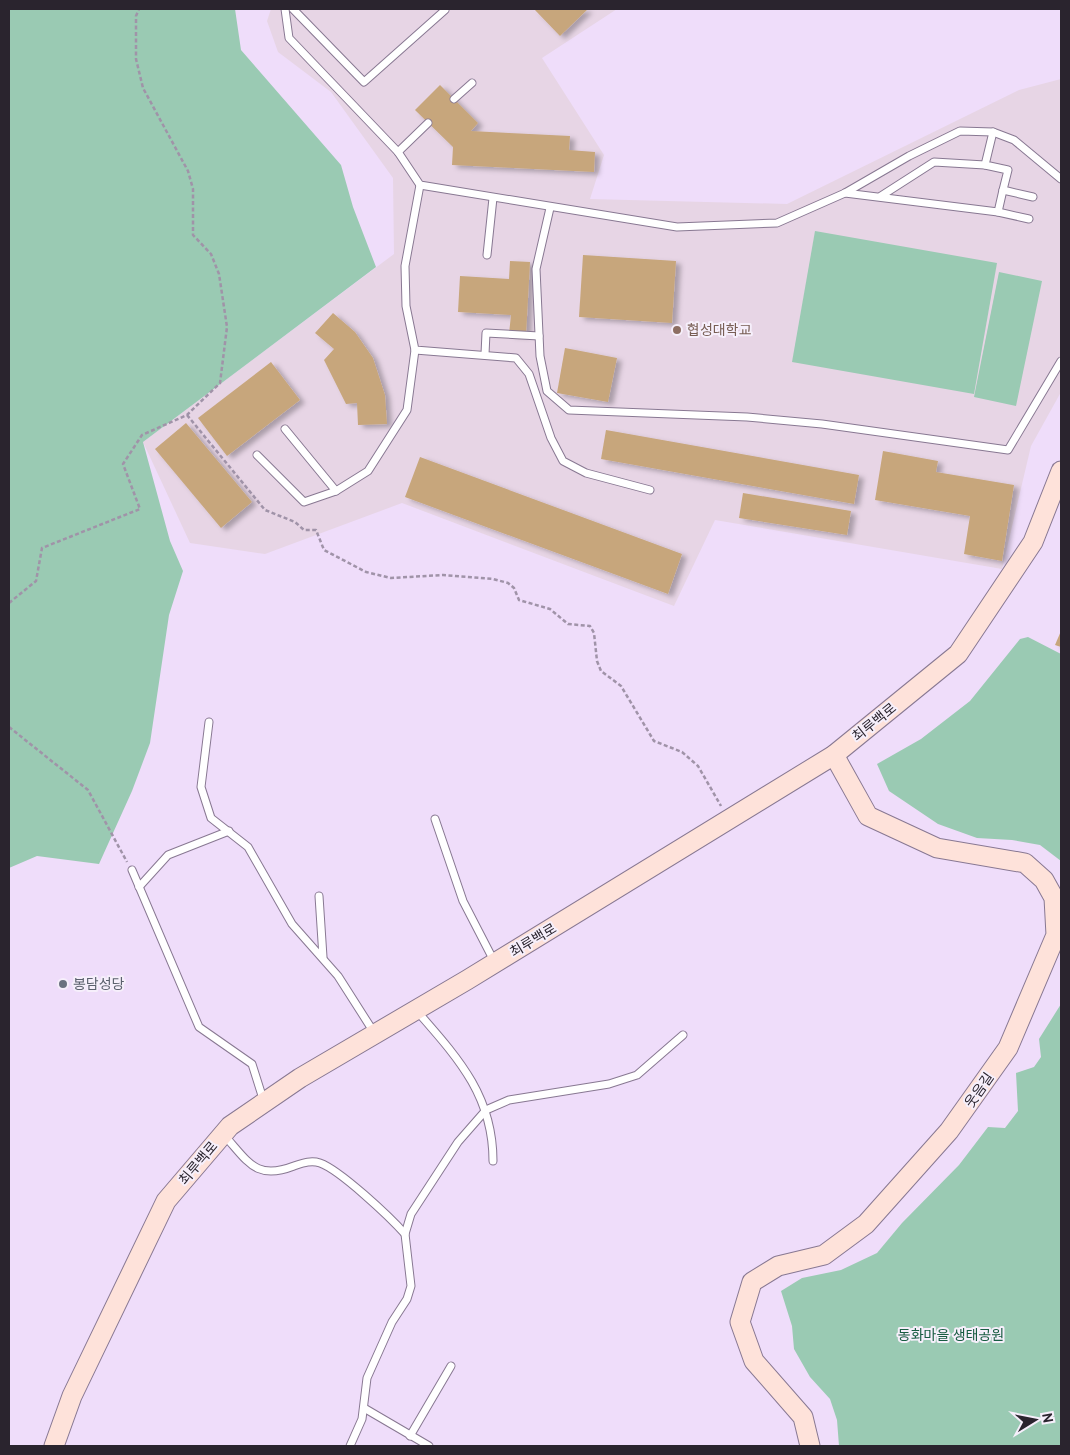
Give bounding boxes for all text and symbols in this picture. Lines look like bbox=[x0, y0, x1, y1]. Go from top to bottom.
place label: 협성대학교 bbox=[687, 322, 752, 340]
marker: 협성대학교 bbox=[671, 324, 683, 336]
street label: 최루백로 bbox=[850, 700, 900, 746]
street label: 최루백로 bbox=[507, 921, 560, 962]
place label: 봉담성당 bbox=[73, 977, 125, 994]
marker: 봉담성당 bbox=[57, 978, 69, 990]
street label: 웃음길 bbox=[962, 1070, 998, 1112]
street label: 최루백로 bbox=[176, 1139, 222, 1189]
park label: 동화마을 생태공원 bbox=[898, 1328, 1004, 1345]
north arrow bbox=[1010, 1395, 1060, 1445]
text: N bbox=[1037, 1412, 1056, 1424]

